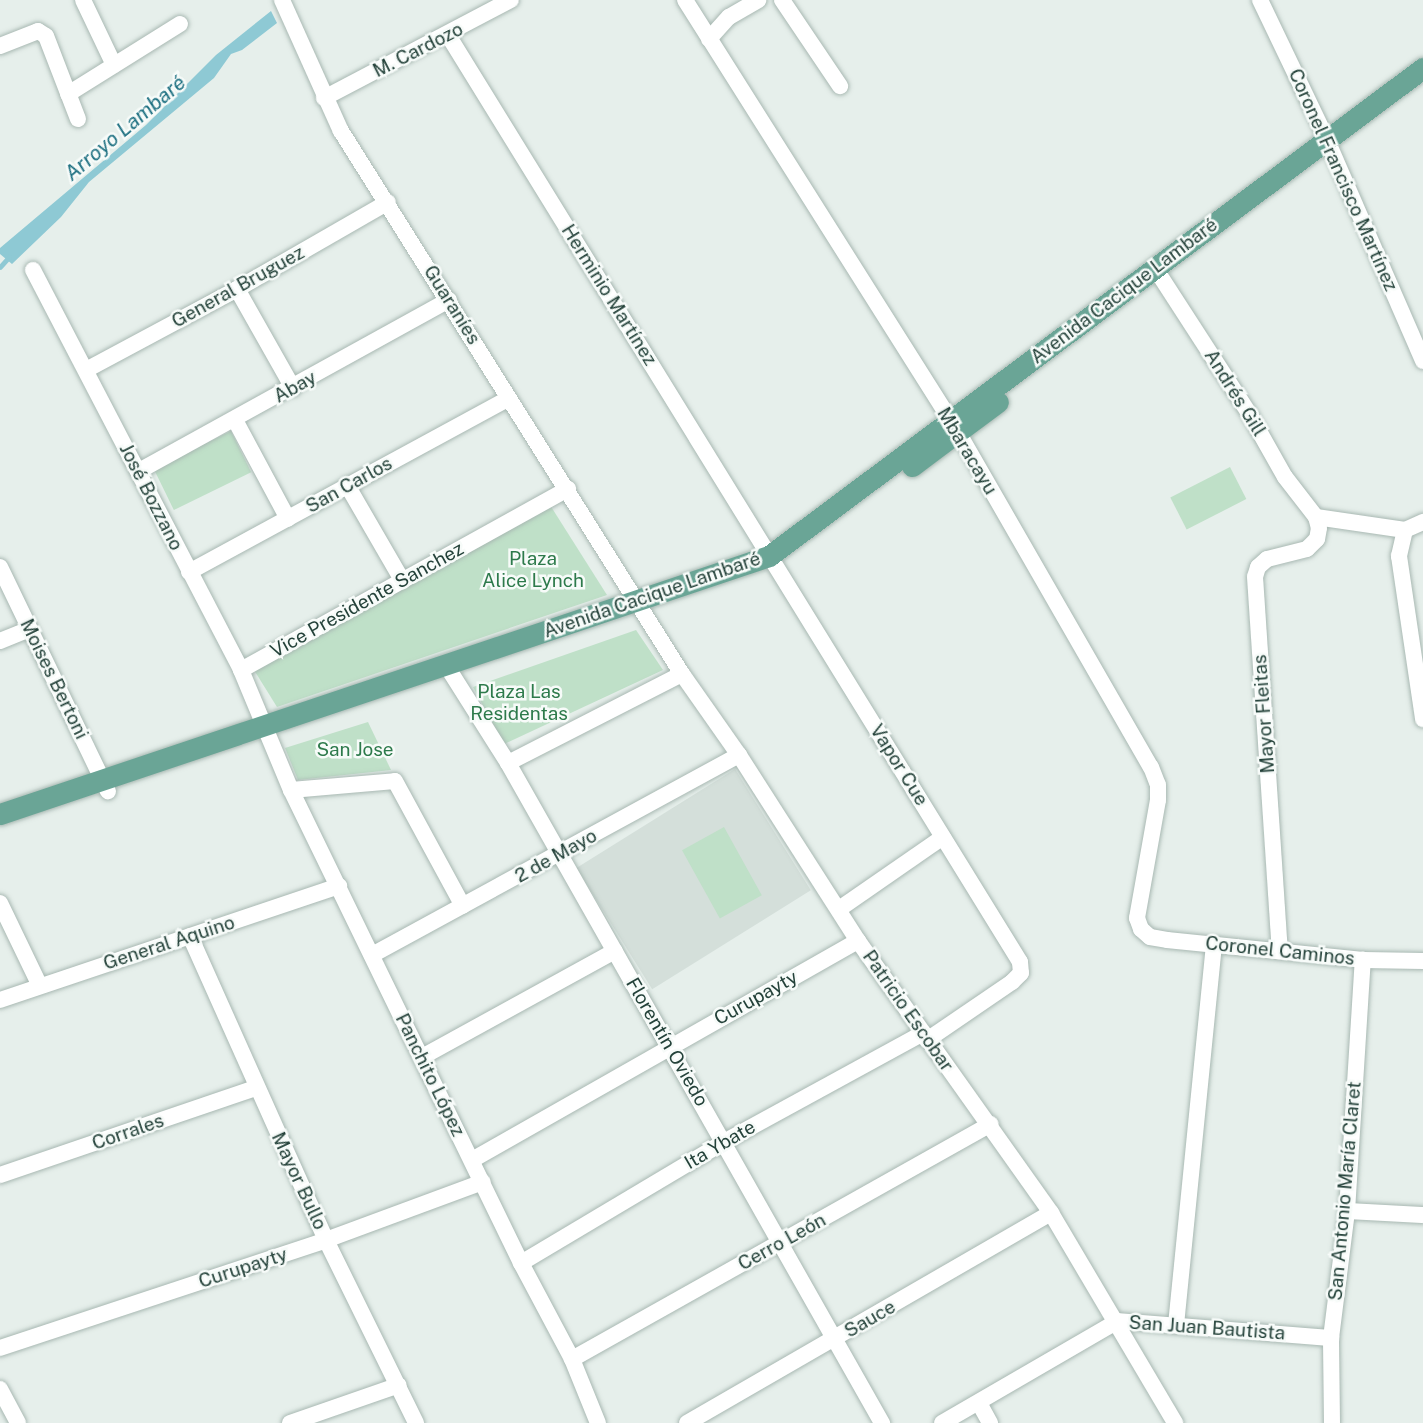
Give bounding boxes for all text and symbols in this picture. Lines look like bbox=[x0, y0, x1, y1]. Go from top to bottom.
street label: M. Cardozo bbox=[369, 18, 467, 82]
street label: Coronel Francisco Martínez bbox=[1284, 65, 1402, 295]
water label: Arroyo Lambaré bbox=[59, 70, 191, 186]
street label: Avenida Cacique Lambaré bbox=[1026, 213, 1222, 369]
street label: Herminio Martínez bbox=[556, 220, 662, 370]
street label: General Bruguez bbox=[168, 241, 308, 333]
street label: Guaraníes bbox=[419, 261, 485, 349]
street label: Andrés Gill bbox=[1199, 345, 1271, 441]
street label: Abay bbox=[270, 366, 320, 408]
street label: Mbaracayu bbox=[932, 403, 1002, 499]
street label: José Bozzano bbox=[114, 440, 188, 554]
street label: San Carlos bbox=[302, 452, 396, 518]
street label: Vice Presidente Sanchez bbox=[266, 537, 468, 663]
street label: Avenida Cacique Lambaré bbox=[540, 547, 764, 643]
park label: Plaza Alice Lynch bbox=[482, 548, 584, 592]
street label: Moises Bertoni bbox=[15, 615, 93, 743]
street label: Mayor Fleitas bbox=[1248, 654, 1280, 774]
park label: Plaza Las Residentas bbox=[470, 681, 568, 725]
street label: Vapor Cue bbox=[865, 720, 933, 810]
park label: San Jose bbox=[316, 739, 394, 761]
street label: 2 de Mayo bbox=[511, 824, 601, 888]
street label: General Aquino bbox=[101, 911, 237, 975]
street label: Coronel Caminos bbox=[1204, 932, 1356, 970]
street label: Patricio Escobar bbox=[858, 946, 958, 1076]
street label: Curupayty bbox=[710, 966, 802, 1030]
street label: Florentín Oviedo bbox=[621, 974, 713, 1110]
street label: Panchito López bbox=[390, 1010, 470, 1140]
street label: San Antonio María Claret bbox=[1324, 1080, 1366, 1302]
street label: Corrales bbox=[89, 1109, 167, 1155]
street label: Ita Ybate bbox=[680, 1116, 760, 1174]
street label: Mayor Bullo bbox=[266, 1129, 332, 1233]
street label: Cerro León bbox=[734, 1209, 830, 1275]
street label: Curupayty bbox=[196, 1243, 290, 1293]
street label: Sauce bbox=[840, 1295, 900, 1343]
street label: San Juan Bautista bbox=[1128, 1311, 1286, 1345]

